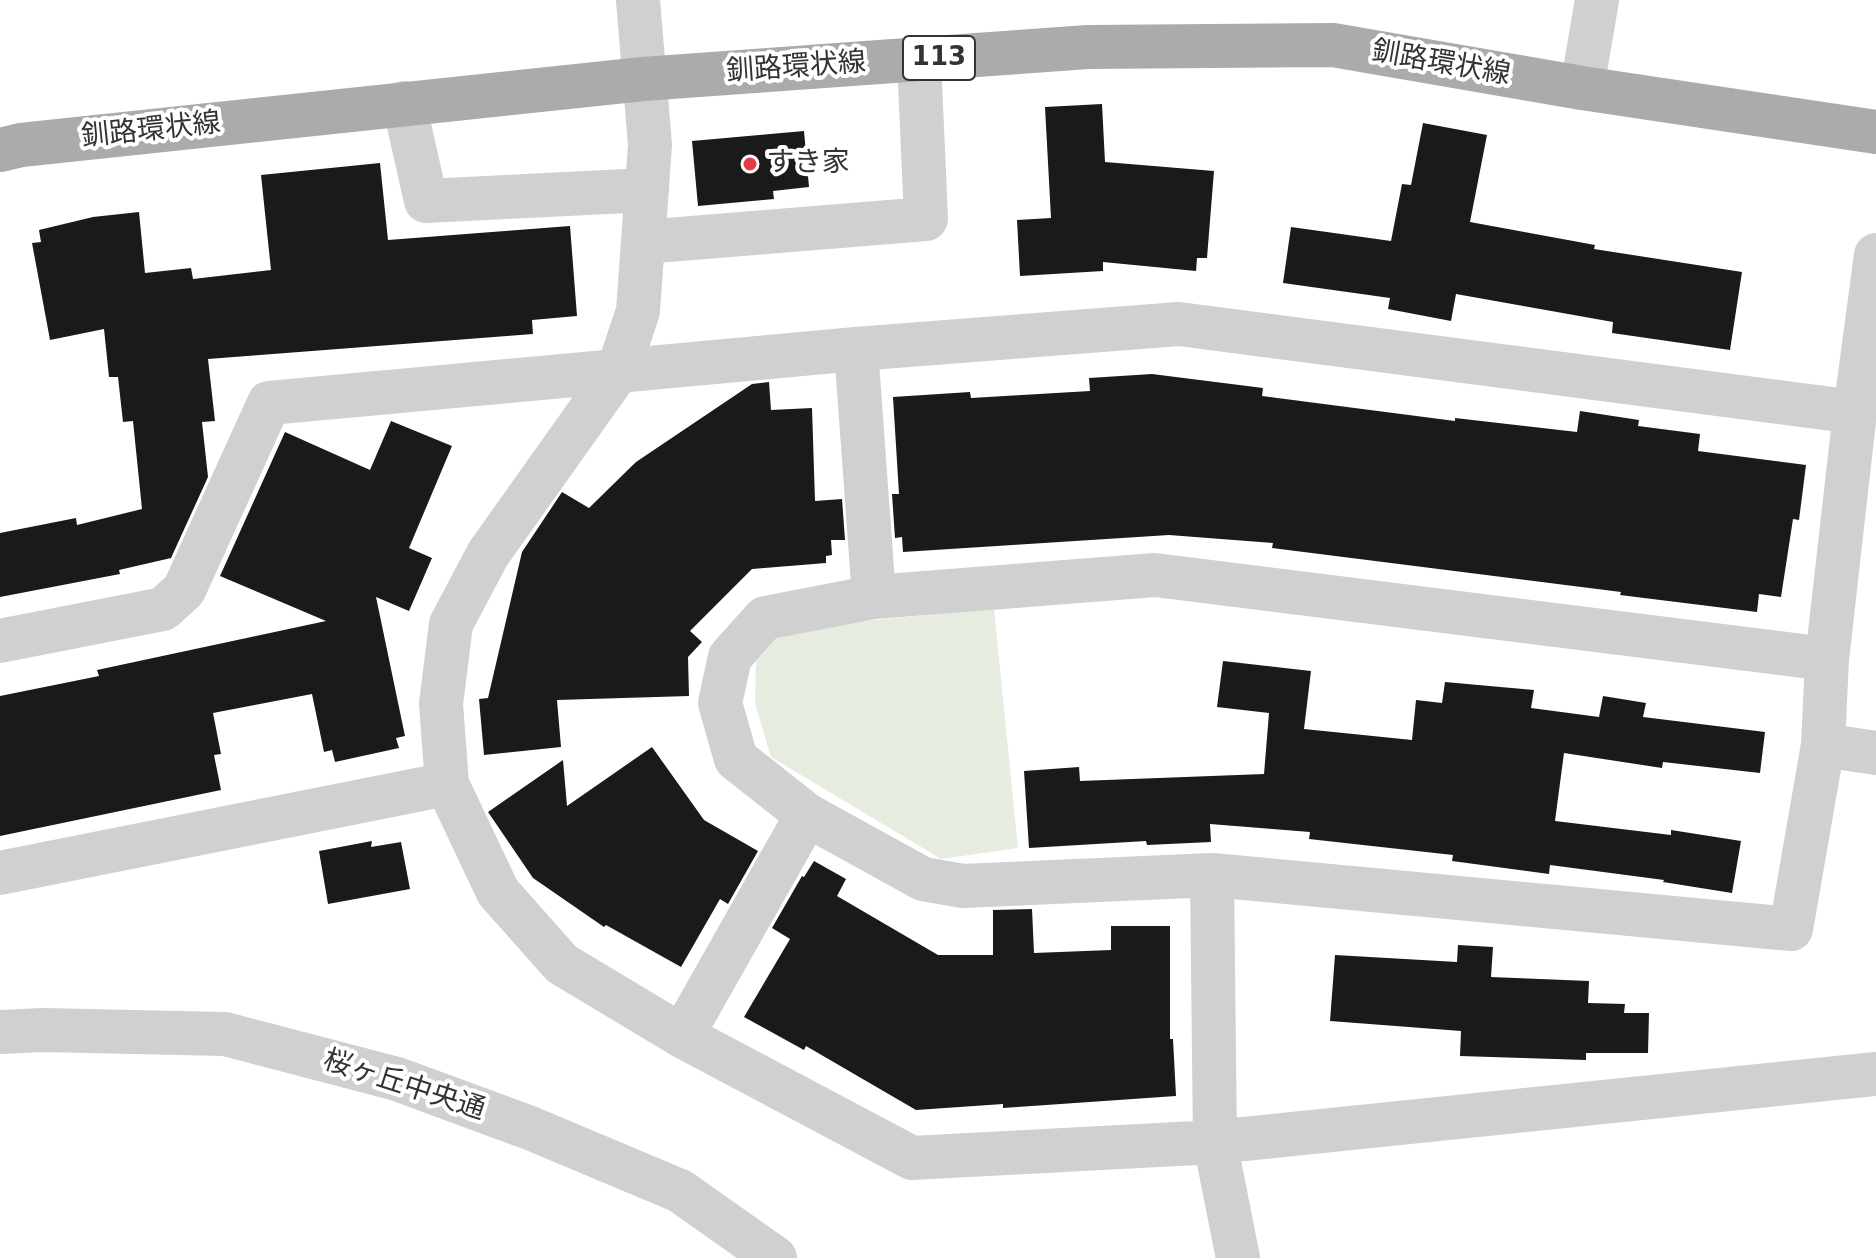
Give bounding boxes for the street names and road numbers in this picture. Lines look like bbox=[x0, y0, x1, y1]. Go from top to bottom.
street label: 釧路環状線 bbox=[1369, 35, 1513, 93]
road number: 113 bbox=[903, 36, 975, 80]
street label: 釧路環状線 bbox=[725, 46, 867, 90]
street label: 釧路環状線 bbox=[80, 107, 222, 155]
street label: 桜ヶ丘中央通 bbox=[319, 1044, 489, 1128]

